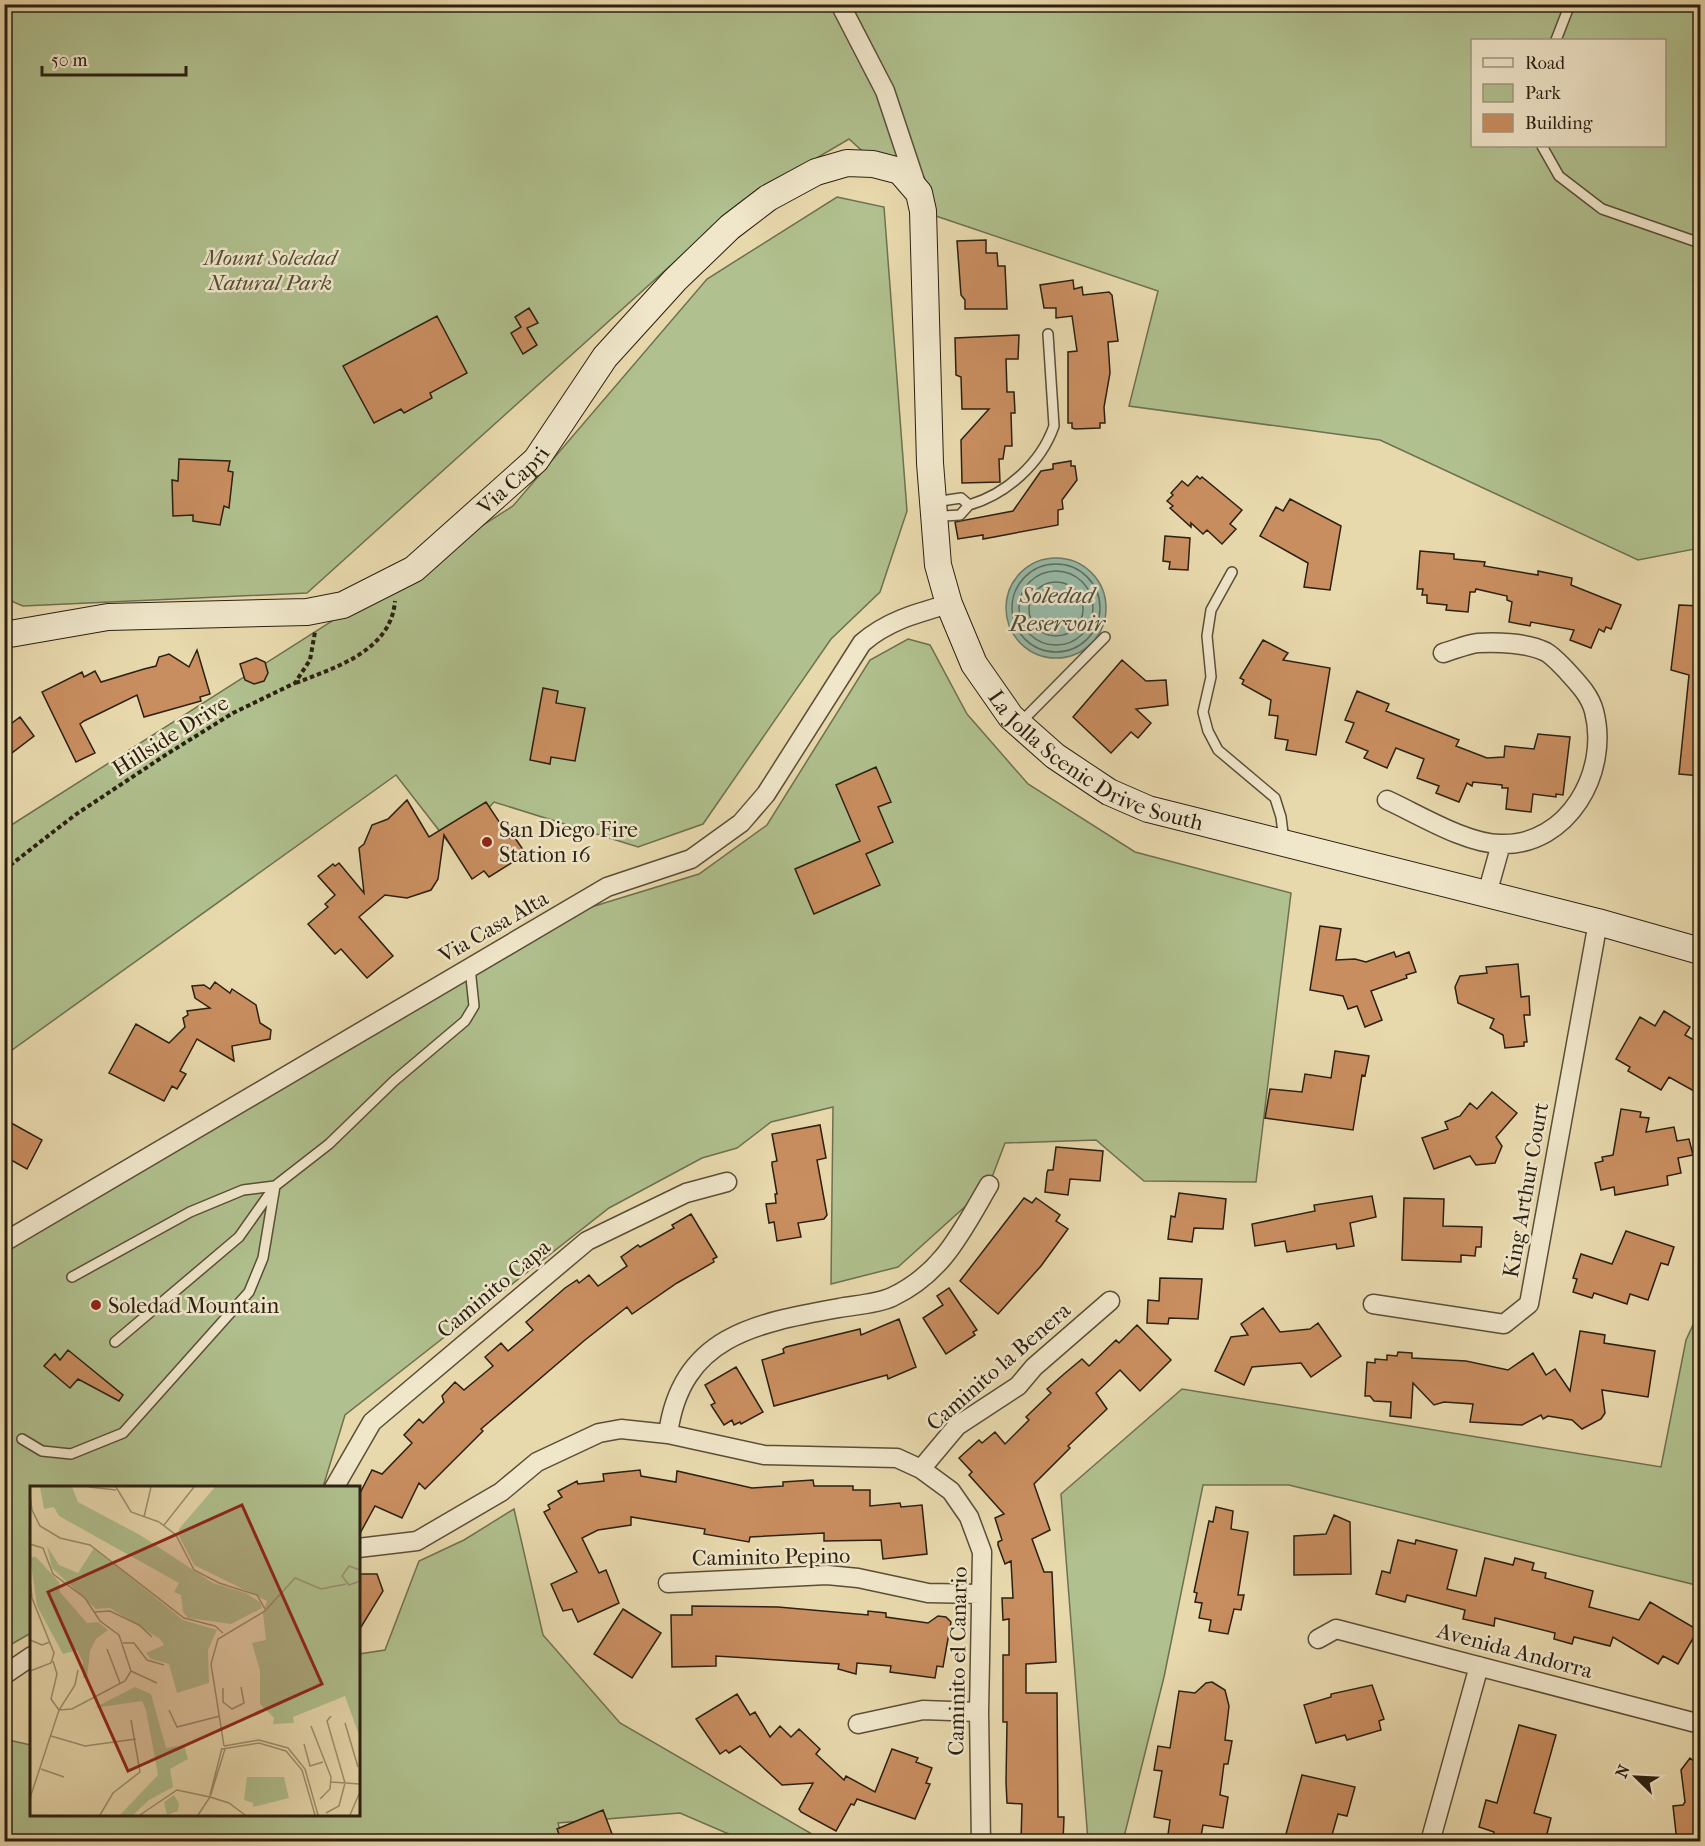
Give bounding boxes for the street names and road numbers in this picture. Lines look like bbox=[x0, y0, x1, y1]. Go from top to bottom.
street label: Via Capri bbox=[472, 442, 556, 521]
street label: La Jolla Scenic Drive South bbox=[982, 685, 1207, 837]
street label: Hillside Drive bbox=[108, 690, 233, 782]
street label: Via Casa Alta bbox=[433, 885, 553, 969]
street label: King Arthur Court bbox=[1498, 1100, 1554, 1280]
street label: Caminito Capa bbox=[432, 1233, 556, 1344]
street label: Caminito la Benera bbox=[921, 1297, 1076, 1436]
street label: Caminito Pepino bbox=[692, 1543, 850, 1571]
street label: Caminito el Canario bbox=[943, 1566, 973, 1756]
street label: Avenida Andorra bbox=[1433, 1617, 1596, 1684]

